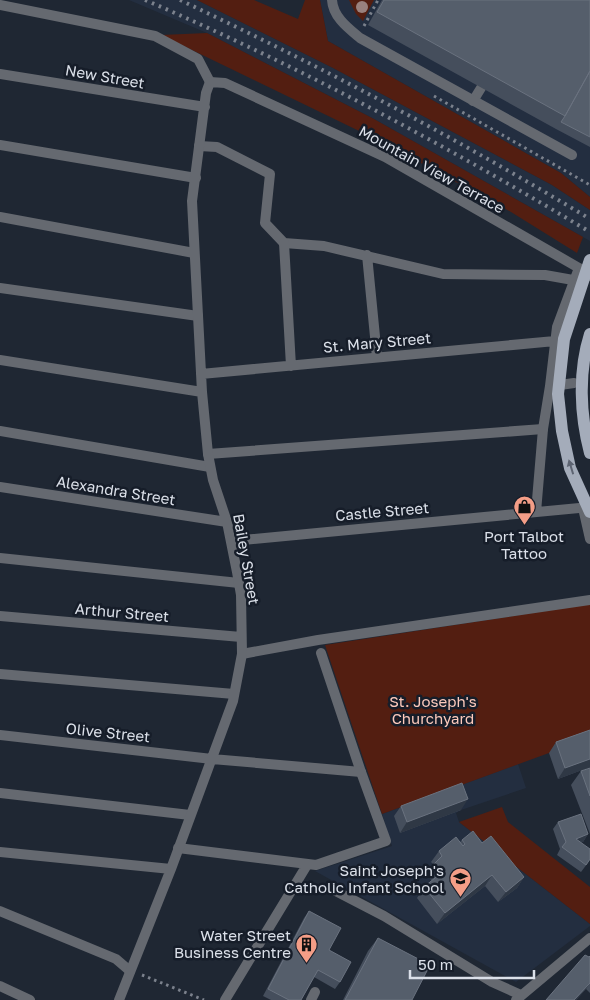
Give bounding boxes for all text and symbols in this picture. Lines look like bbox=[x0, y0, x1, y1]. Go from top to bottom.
street label: New Street bbox=[64, 60, 146, 92]
street label: Mountain View Terrace bbox=[356, 121, 508, 217]
street label: St. Mary Street bbox=[322, 328, 432, 356]
one-way arrow bbox=[567, 460, 574, 475]
street label: Alexandra Street bbox=[55, 472, 177, 508]
shop icon: Port Talbot Tattoo bbox=[512, 495, 536, 526]
street label: Castle Street bbox=[334, 498, 430, 524]
street label: Bailey Street bbox=[230, 512, 264, 606]
place label: Port Talbot Tattoo bbox=[484, 527, 564, 562]
street label: Arthur Street bbox=[74, 599, 170, 625]
park label: St. Joseph's Churchyard bbox=[389, 692, 477, 727]
street label: Olive Street bbox=[65, 719, 151, 745]
place label: Saint Joseph's Catholic Infant School bbox=[284, 861, 444, 896]
school or university icon: Saint Joseph's Catholic Infant School bbox=[448, 867, 472, 898]
place label: Water Street Business Centre bbox=[174, 926, 291, 961]
building icon: Water Street Business Centre bbox=[295, 932, 319, 963]
scale bar bbox=[410, 948, 534, 980]
text: 50 m bbox=[418, 955, 453, 973]

